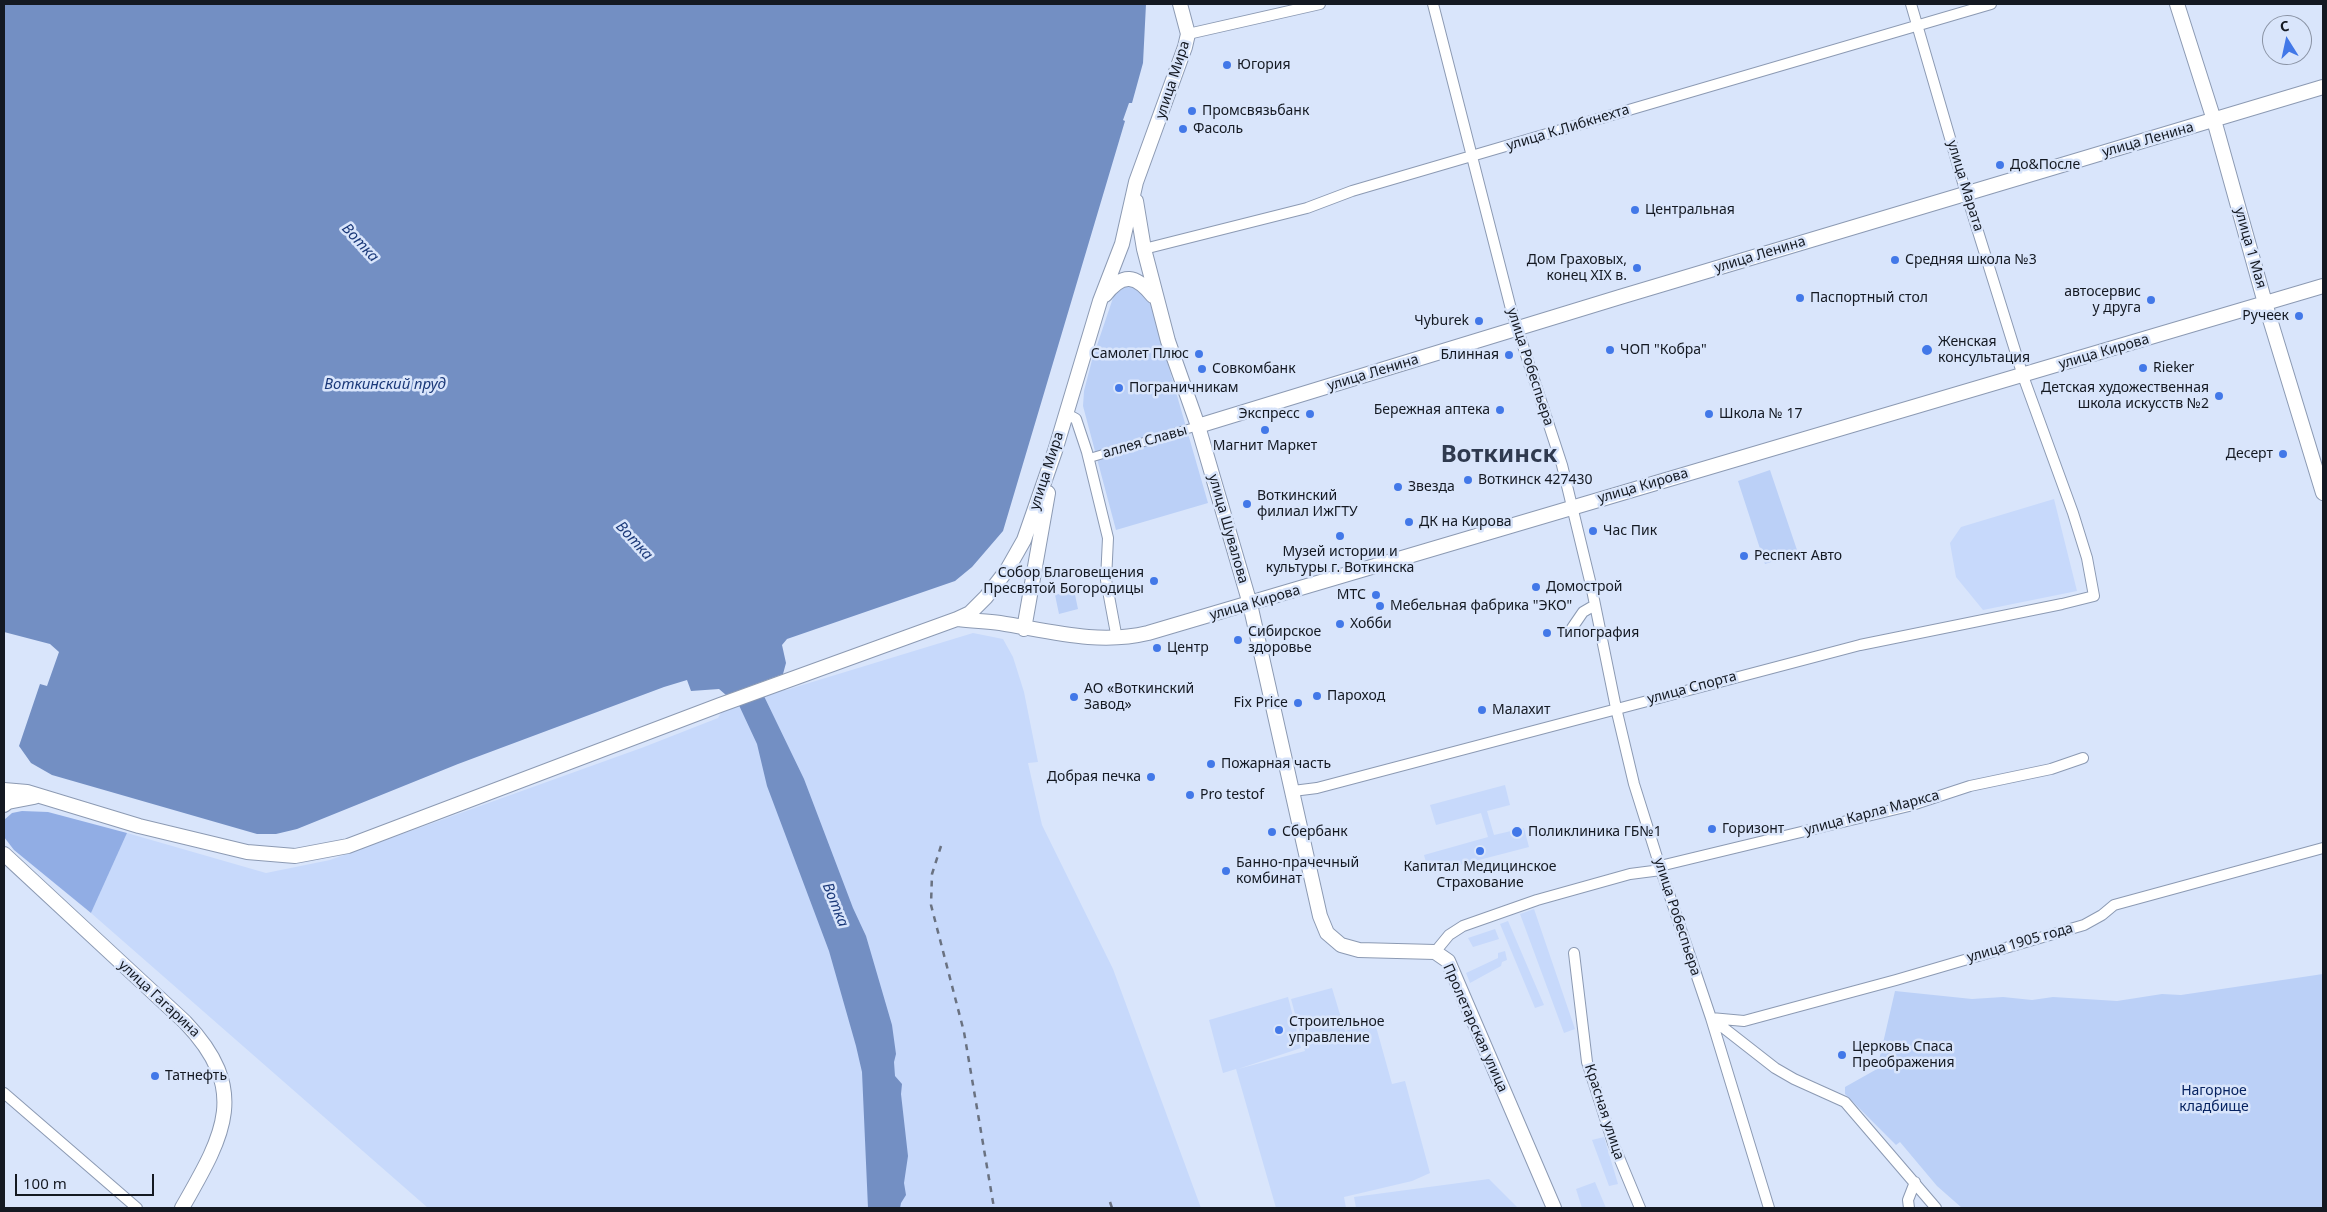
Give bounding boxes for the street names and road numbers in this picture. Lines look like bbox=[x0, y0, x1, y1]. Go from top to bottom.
street label: улица Мира bbox=[1152, 39, 1194, 121]
street label: улица К.Либкнехта bbox=[1505, 101, 1631, 155]
street label: улица Ленина bbox=[2100, 119, 2196, 161]
street label: улица Марата bbox=[1943, 138, 1987, 234]
street label: улица 1 Мая bbox=[2230, 206, 2270, 290]
street label: улица Ленина bbox=[1712, 233, 1808, 277]
street label: улица Робеспьера bbox=[1503, 306, 1557, 428]
street label: улица Кирова bbox=[2057, 331, 2151, 373]
street label: улица Ленина bbox=[1325, 351, 1421, 395]
street label: аллея Славы bbox=[1101, 422, 1189, 462]
street label: улица Мира bbox=[1026, 430, 1068, 512]
street label: улица Кирова bbox=[1596, 465, 1690, 507]
street label: улица Шувалова bbox=[1204, 472, 1252, 586]
street label: улица Кирова bbox=[1208, 582, 1302, 624]
street label: улица Спорта bbox=[1646, 668, 1738, 708]
street label: улица Карла Маркса bbox=[1803, 787, 1941, 839]
street label: улица Робеспьера bbox=[1650, 856, 1704, 978]
street label: улица 1905 года bbox=[1965, 920, 2075, 966]
street label: улица Гагарина bbox=[115, 957, 203, 1041]
street label: Пролетарская улица bbox=[1439, 961, 1511, 1095]
street label: Красная улица bbox=[1581, 1062, 1627, 1162]

